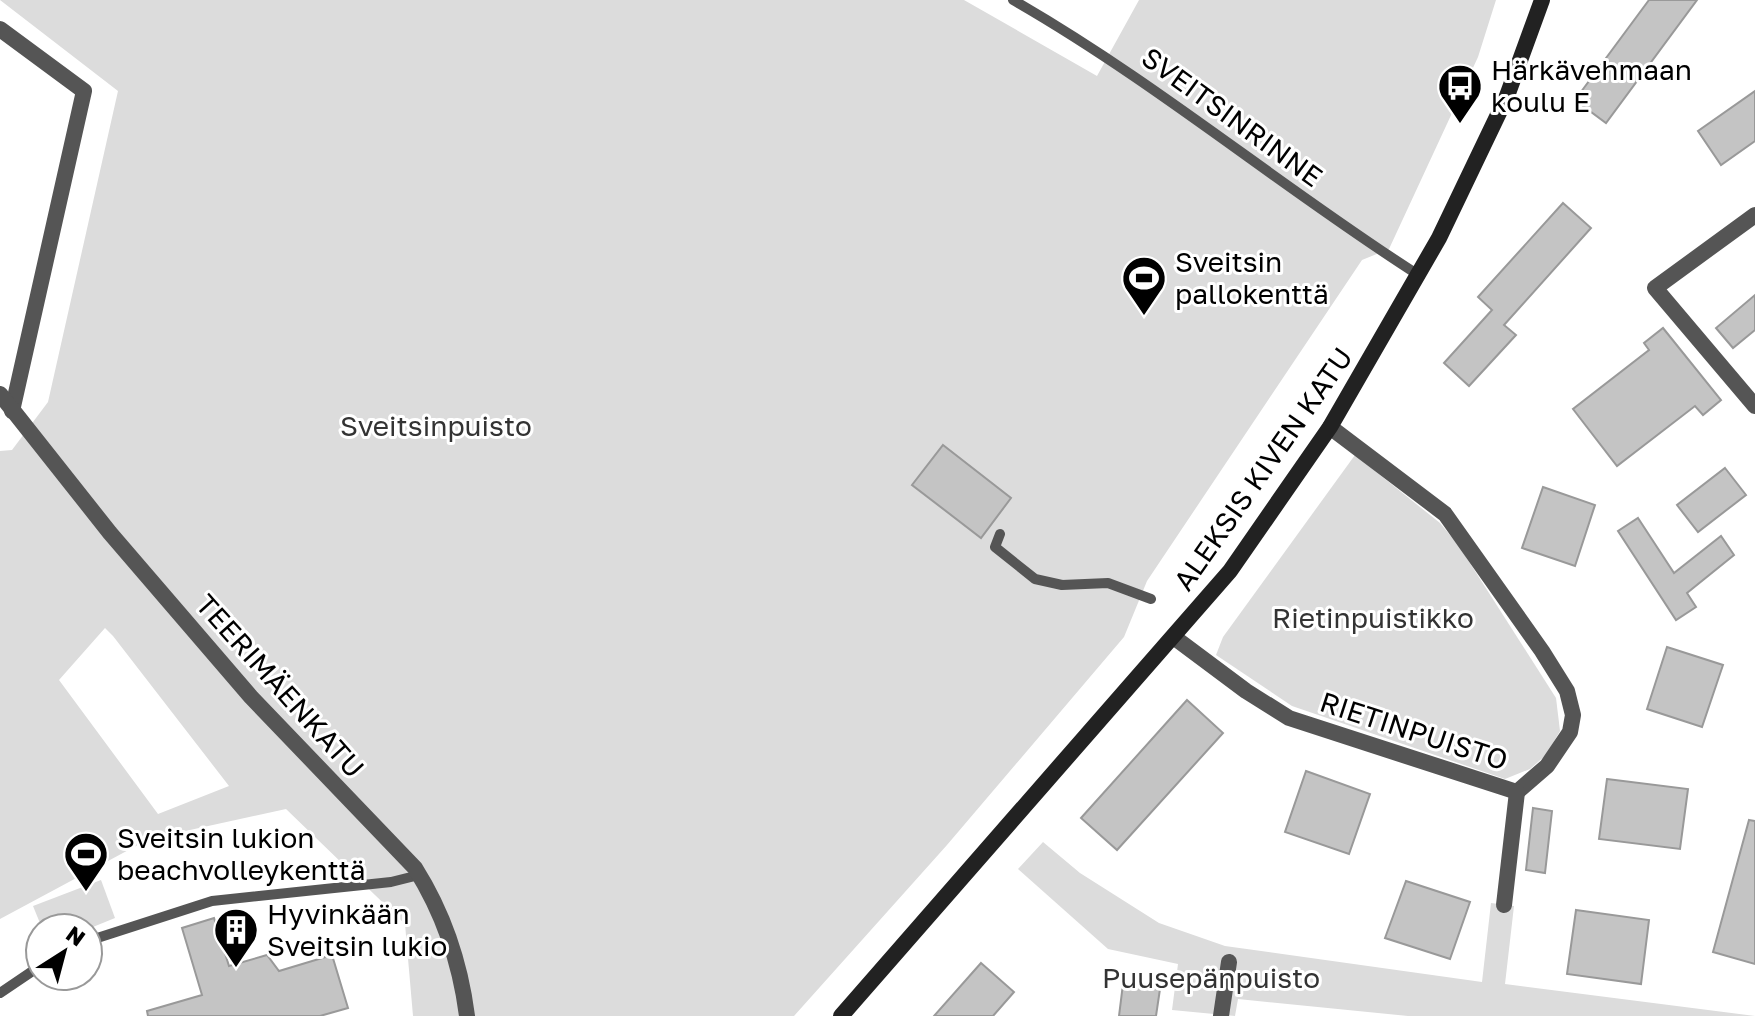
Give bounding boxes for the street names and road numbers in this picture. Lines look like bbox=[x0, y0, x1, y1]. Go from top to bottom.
street label: SVEITSINRINNE bbox=[1136, 40, 1329, 193]
street label: ALEKSIS KIVEN KATU bbox=[1166, 341, 1359, 596]
street label: TEERIMÄENKATU bbox=[190, 587, 371, 784]
street label: RIETINPUISTO bbox=[1316, 685, 1512, 776]

